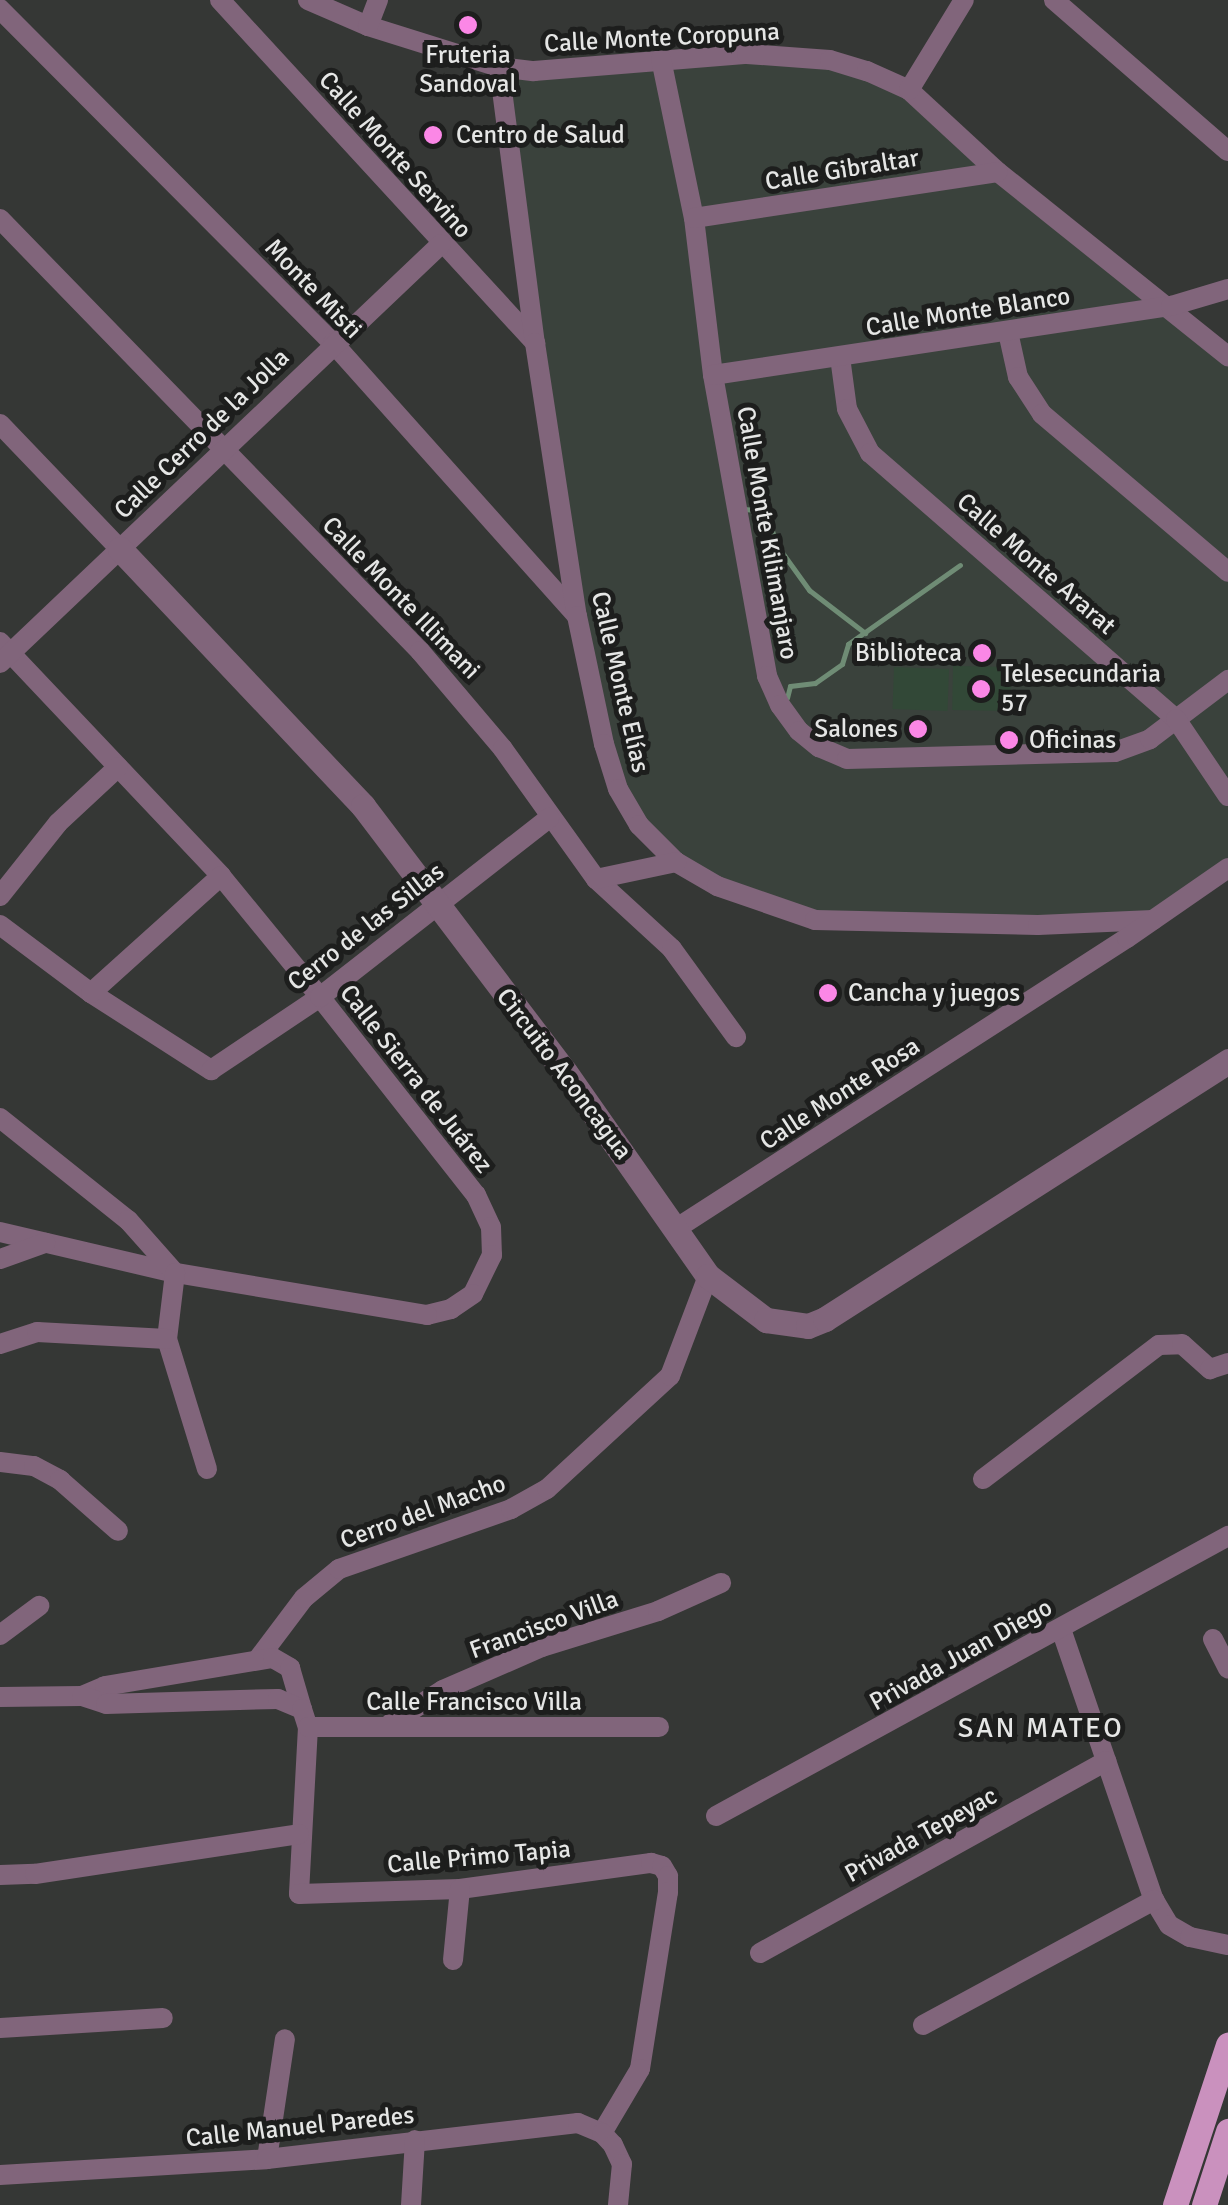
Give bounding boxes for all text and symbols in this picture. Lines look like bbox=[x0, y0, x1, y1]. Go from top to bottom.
marker: Fruteria Sandoval bbox=[457, 14, 479, 36]
street label: Calle Monte Coropuna bbox=[543, 17, 781, 59]
place label: Fruteria Sandoval bbox=[419, 41, 517, 100]
street label: Calle Monte Servino bbox=[312, 65, 478, 245]
place label: Centro de Salud bbox=[456, 120, 625, 150]
marker: Centro de Salud bbox=[420, 122, 446, 148]
street label: Calle Gibraltar bbox=[763, 143, 921, 197]
street label: Monte Misti bbox=[258, 233, 368, 345]
street label: Calle Monte Blanco bbox=[864, 281, 1072, 343]
street label: Calle Cerro de la Jolla bbox=[108, 343, 296, 525]
street label: Calle Monte Kilimanjaro bbox=[730, 404, 804, 662]
street label: Calle Monte Ararat bbox=[951, 487, 1121, 641]
street label: Calle Monte Illimani bbox=[316, 510, 486, 686]
street label: Calle Monte Elías bbox=[585, 589, 655, 775]
place label: Biblioteca bbox=[855, 638, 962, 668]
marker: Biblioteca bbox=[971, 642, 993, 664]
place label: Telesecundaria 57 bbox=[1001, 660, 1161, 719]
marker: Telesecundaria 57 bbox=[970, 678, 992, 700]
place label: Salones bbox=[814, 714, 898, 744]
marker: Salones bbox=[907, 718, 929, 740]
place label: Oficinas bbox=[1029, 725, 1116, 755]
marker: Oficinas bbox=[998, 729, 1020, 751]
street label: Cerro de las Sillas bbox=[282, 857, 450, 997]
place label: Cancha y juegos bbox=[848, 978, 1020, 1008]
street label: Calle Sierra de Juárez bbox=[333, 979, 499, 1179]
street label: Circuito Aconcagua bbox=[490, 982, 638, 1166]
marker: Cancha y juegos bbox=[817, 982, 839, 1004]
street label: Calle Monte Rosa bbox=[754, 1031, 926, 1157]
street label: Cerro del Macho bbox=[336, 1468, 510, 1556]
street label: Francisco Villa bbox=[466, 1584, 622, 1666]
street label: Privada Juan Diego bbox=[865, 1593, 1057, 1717]
street label: Calle Francisco Villa bbox=[366, 1687, 582, 1717]
district label: SAN MATEO bbox=[958, 1711, 1124, 1745]
street label: Privada Tepeyac bbox=[840, 1781, 1002, 1889]
street label: Calle Primo Tapia bbox=[386, 1834, 572, 1880]
street label: Calle Manuel Paredes bbox=[184, 2100, 416, 2154]

